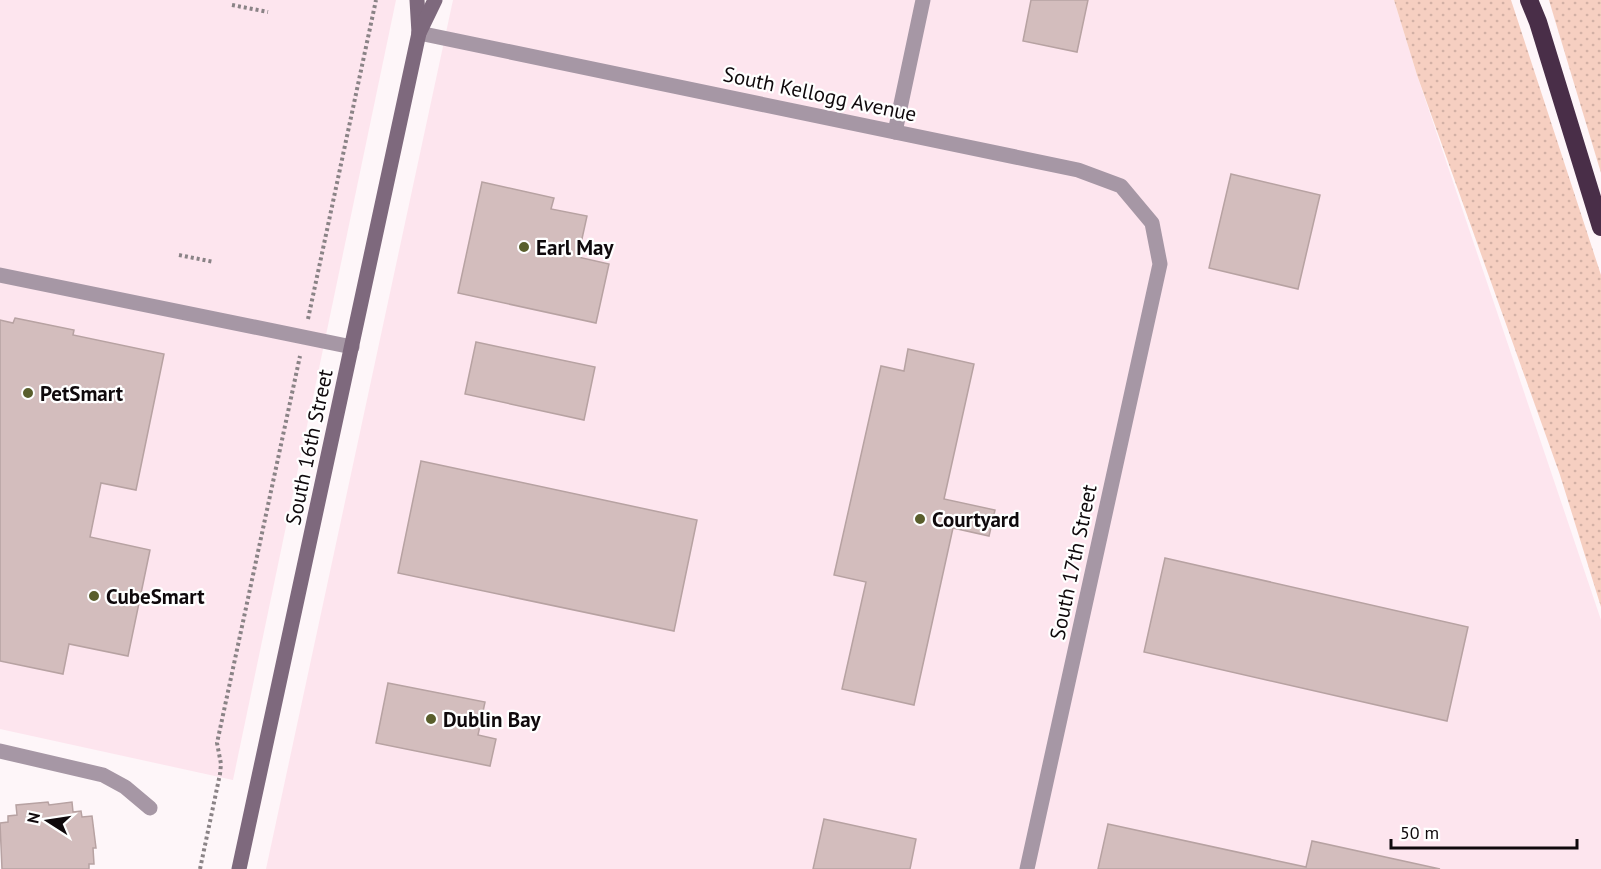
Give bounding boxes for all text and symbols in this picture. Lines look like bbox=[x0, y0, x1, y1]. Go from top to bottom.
street label: South Kellogg Avenue bbox=[721, 60, 919, 128]
place label: Earl May bbox=[536, 234, 614, 261]
marker: Earl May bbox=[517, 240, 531, 254]
street label: South 16th Street bbox=[279, 367, 339, 527]
place label: PetSmart bbox=[40, 380, 124, 407]
marker: PetSmart bbox=[21, 386, 35, 400]
street label: South 17th Street bbox=[1043, 482, 1103, 642]
place label: Courtyard bbox=[932, 506, 1020, 533]
marker: Courtyard bbox=[913, 512, 927, 526]
place label: CubeSmart bbox=[106, 583, 205, 610]
marker: CubeSmart bbox=[87, 589, 101, 603]
place label: Dublin Bay bbox=[443, 706, 542, 733]
marker: Dublin Bay bbox=[424, 712, 438, 726]
north arrow bbox=[18, 791, 78, 851]
text: N bbox=[22, 811, 44, 825]
scale bar bbox=[1391, 812, 1577, 850]
text: 50 m bbox=[1400, 821, 1439, 844]

